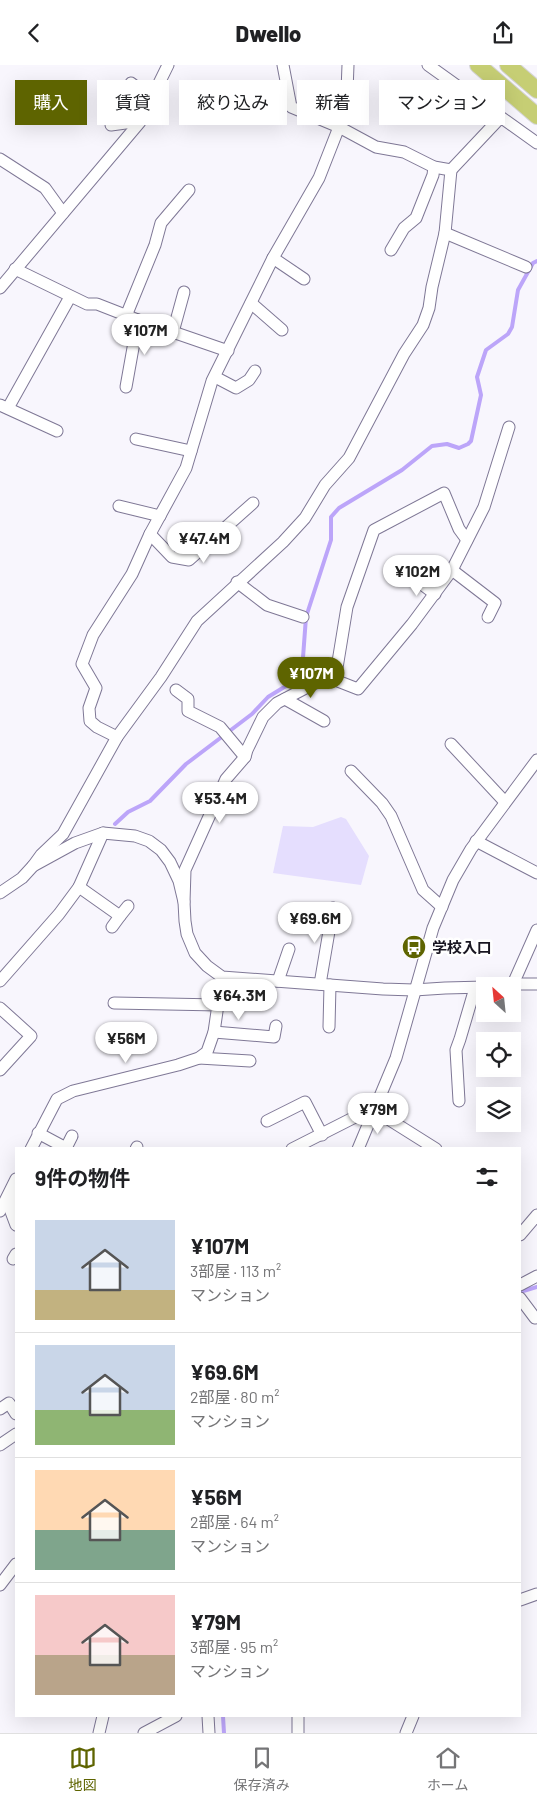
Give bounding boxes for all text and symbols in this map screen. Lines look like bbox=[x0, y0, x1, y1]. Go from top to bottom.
icon: back bbox=[20, 19, 48, 47]
icon: share bbox=[489, 19, 517, 47]
text: Dwello bbox=[236, 20, 301, 46]
chip: 購入 bbox=[15, 80, 87, 125]
chip: 賃貸 bbox=[97, 80, 169, 125]
chip: 絞り込み bbox=[179, 80, 287, 125]
chip: 新着 bbox=[297, 80, 369, 125]
chip: マンション bbox=[379, 80, 505, 125]
pin: ¥107M bbox=[110, 313, 180, 356]
text: ¥107M bbox=[122, 320, 168, 339]
pin: ¥47.4M bbox=[163, 521, 245, 564]
text: ¥47.4M bbox=[178, 528, 230, 547]
pin: ¥102M bbox=[382, 555, 452, 597]
text: ¥102M bbox=[394, 561, 440, 580]
pin: ¥107M bbox=[276, 657, 346, 699]
text: ¥107M bbox=[288, 663, 334, 682]
pin: ¥53.4M bbox=[179, 781, 261, 824]
text: ¥53.4M bbox=[193, 788, 247, 807]
pin: ¥69.6M bbox=[274, 901, 356, 944]
text: ¥69.6M bbox=[289, 908, 341, 927]
bus stop icon: 学校入口 bbox=[401, 934, 427, 960]
place label: 学校入口 bbox=[432, 938, 492, 956]
north arrow bbox=[476, 977, 521, 1023]
map controls bbox=[476, 977, 521, 1132]
pin: ¥64.3M bbox=[198, 979, 280, 1021]
text: ¥64.3M bbox=[212, 985, 266, 1004]
pin: ¥56M bbox=[96, 1021, 156, 1064]
text: ¥56M bbox=[106, 1028, 146, 1047]
button: locate bbox=[476, 1032, 521, 1077]
button: layers bbox=[476, 1087, 521, 1132]
pin: ¥79M bbox=[348, 1093, 408, 1135]
text: ¥79M bbox=[359, 1099, 397, 1118]
icon: filters bbox=[473, 1163, 501, 1191]
text: 9件の物件 bbox=[35, 1165, 130, 1190]
text: ¥107M bbox=[190, 1233, 249, 1258]
icon: home bbox=[75, 1240, 135, 1300]
text: 3部屋 · 113 m² bbox=[190, 1261, 281, 1280]
text: マンション bbox=[190, 1285, 270, 1304]
text: ¥69.6M bbox=[190, 1359, 259, 1384]
icon: home bbox=[75, 1365, 135, 1425]
text: 2部屋 · 80 m² bbox=[190, 1387, 279, 1406]
text: マンション bbox=[190, 1411, 270, 1430]
text: ¥56M bbox=[190, 1484, 242, 1509]
icon: home bbox=[75, 1490, 135, 1550]
text: 2部屋 · 64 m² bbox=[190, 1512, 279, 1531]
text: マンション bbox=[190, 1536, 270, 1555]
text: ¥79M bbox=[190, 1609, 241, 1634]
icon: home bbox=[75, 1615, 135, 1675]
text: 3部屋 · 95 m² bbox=[190, 1637, 278, 1656]
text: マンション bbox=[190, 1661, 270, 1680]
tab: 地図 bbox=[69, 1744, 97, 1794]
tab: 保存済み bbox=[234, 1744, 290, 1794]
tab: ホーム bbox=[427, 1744, 468, 1794]

